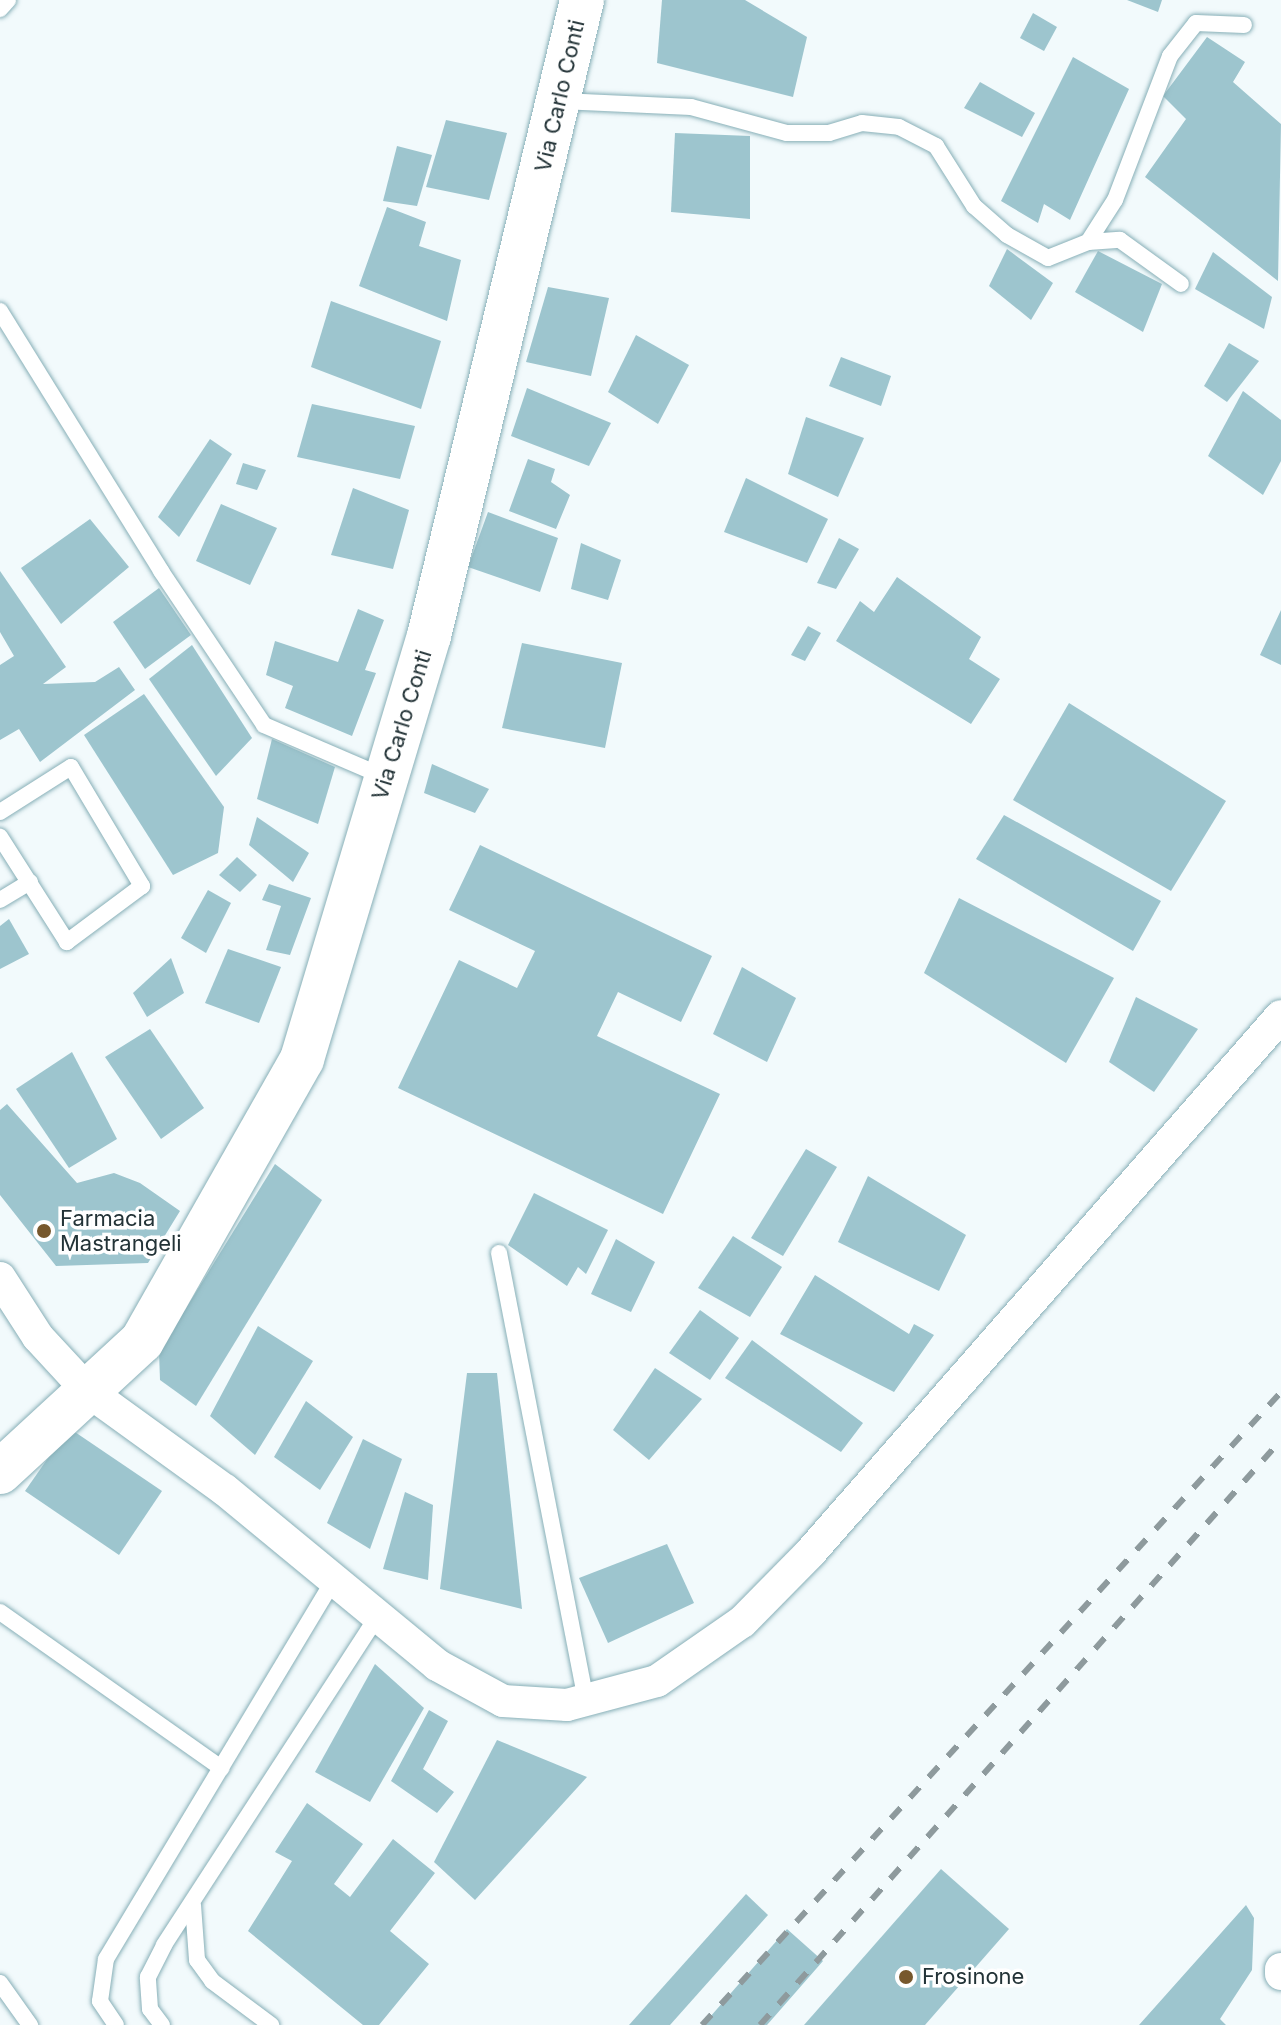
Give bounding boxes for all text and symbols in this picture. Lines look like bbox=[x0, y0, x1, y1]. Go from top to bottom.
street label: Via Carlo Conti bbox=[530, 17, 590, 175]
street label: Via Carlo Conti bbox=[367, 647, 437, 803]
place label: Farmacia Mastrangeli bbox=[60, 1205, 182, 1256]
marker: Farmacia Mastrangeli bbox=[35, 1222, 53, 1240]
place label: Frosinone bbox=[922, 1964, 1024, 1990]
marker: Frosinone bbox=[897, 1968, 915, 1986]

